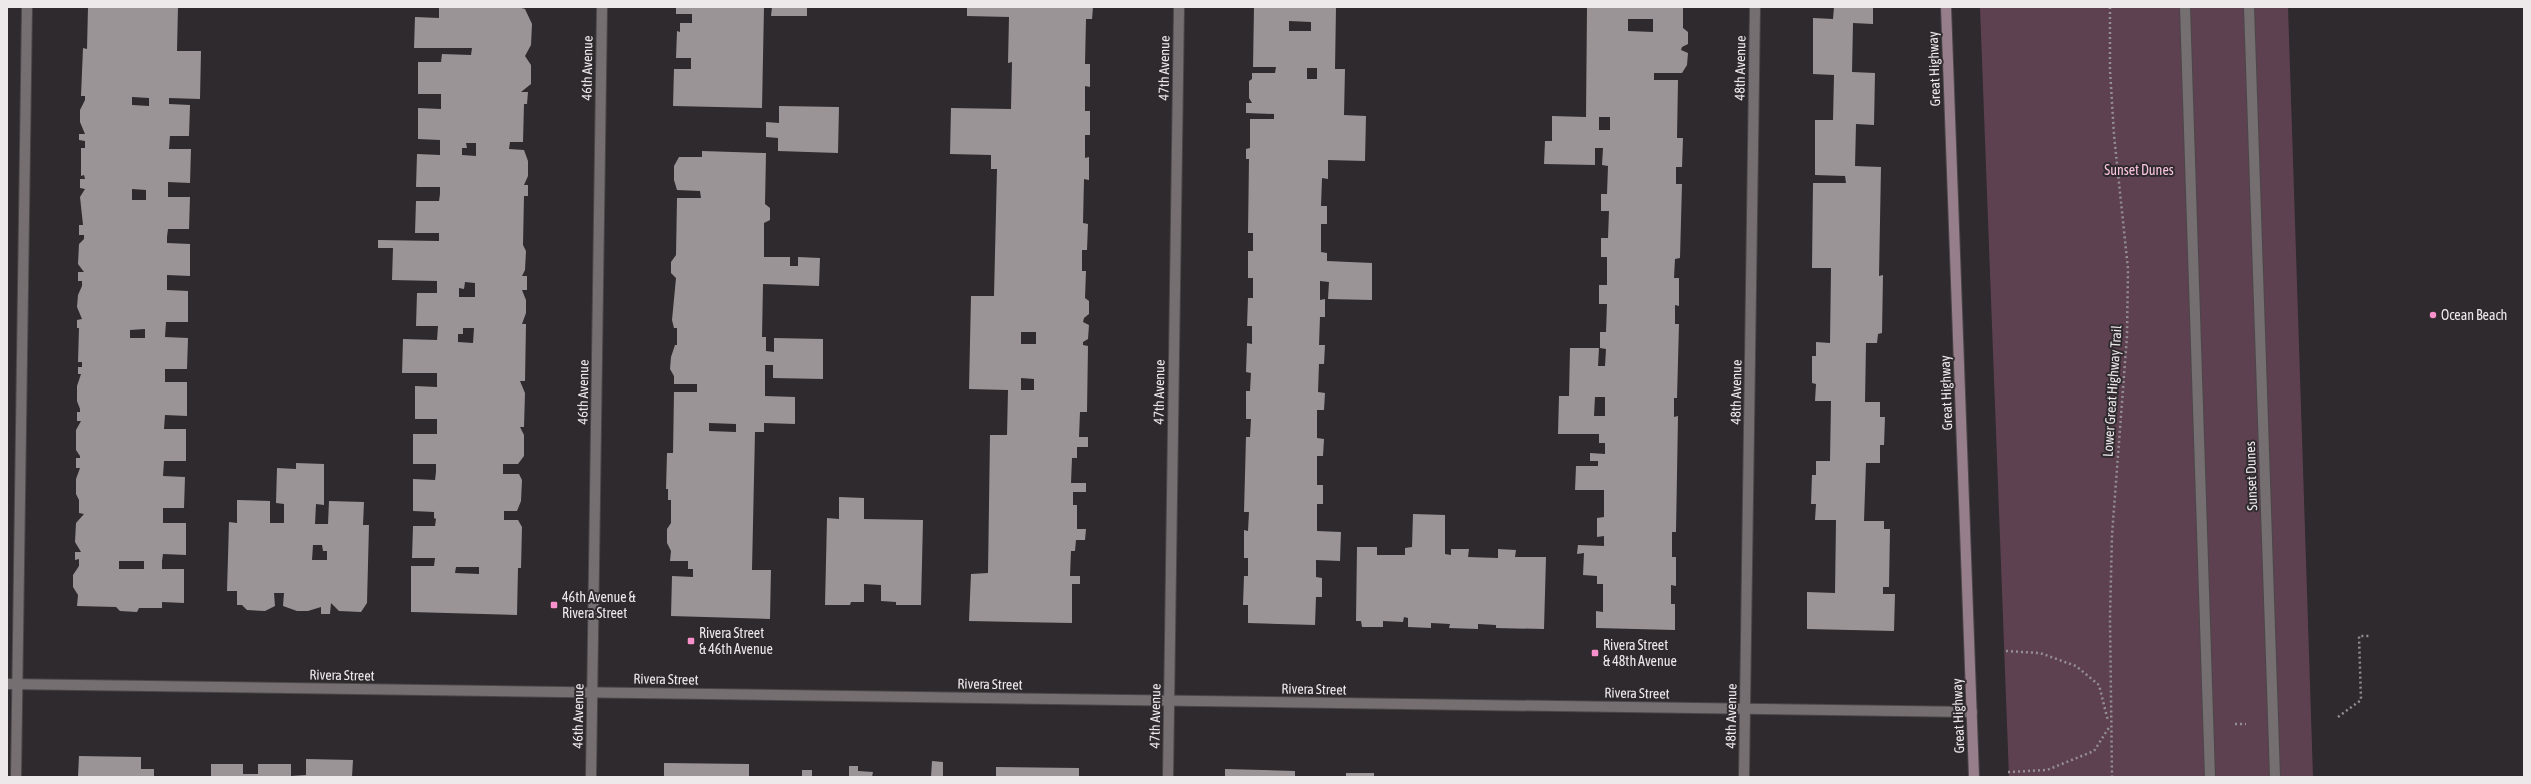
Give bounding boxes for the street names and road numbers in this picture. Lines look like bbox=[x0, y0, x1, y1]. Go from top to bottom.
street label: Great Highway bbox=[1925, 31, 1943, 107]
street label: 46th Avenue bbox=[578, 36, 596, 100]
street label: 47th Avenue bbox=[1155, 36, 1173, 100]
street label: 48th Avenue bbox=[1731, 36, 1749, 100]
street label: Lower Great Highway Trail bbox=[2099, 324, 2125, 457]
street label: Great Highway bbox=[1937, 355, 1955, 431]
street label: 46th Avenue bbox=[574, 360, 592, 424]
street label: 47th Avenue bbox=[1150, 360, 1168, 424]
street label: 48th Avenue bbox=[1727, 360, 1745, 424]
street label: Sunset Dunes bbox=[2242, 441, 2260, 511]
street label: Rivera Street bbox=[309, 666, 375, 684]
street label: Rivera Street bbox=[633, 670, 699, 688]
street label: Rivera Street bbox=[957, 675, 1023, 693]
street label: Great Highway bbox=[1949, 678, 1967, 754]
street label: Rivera Street bbox=[1281, 680, 1347, 698]
street label: 46th Avenue bbox=[569, 684, 587, 748]
street label: 47th Avenue bbox=[1146, 684, 1164, 748]
street label: Rivera Street bbox=[1604, 684, 1670, 702]
street label: 48th Avenue bbox=[1722, 684, 1740, 748]

